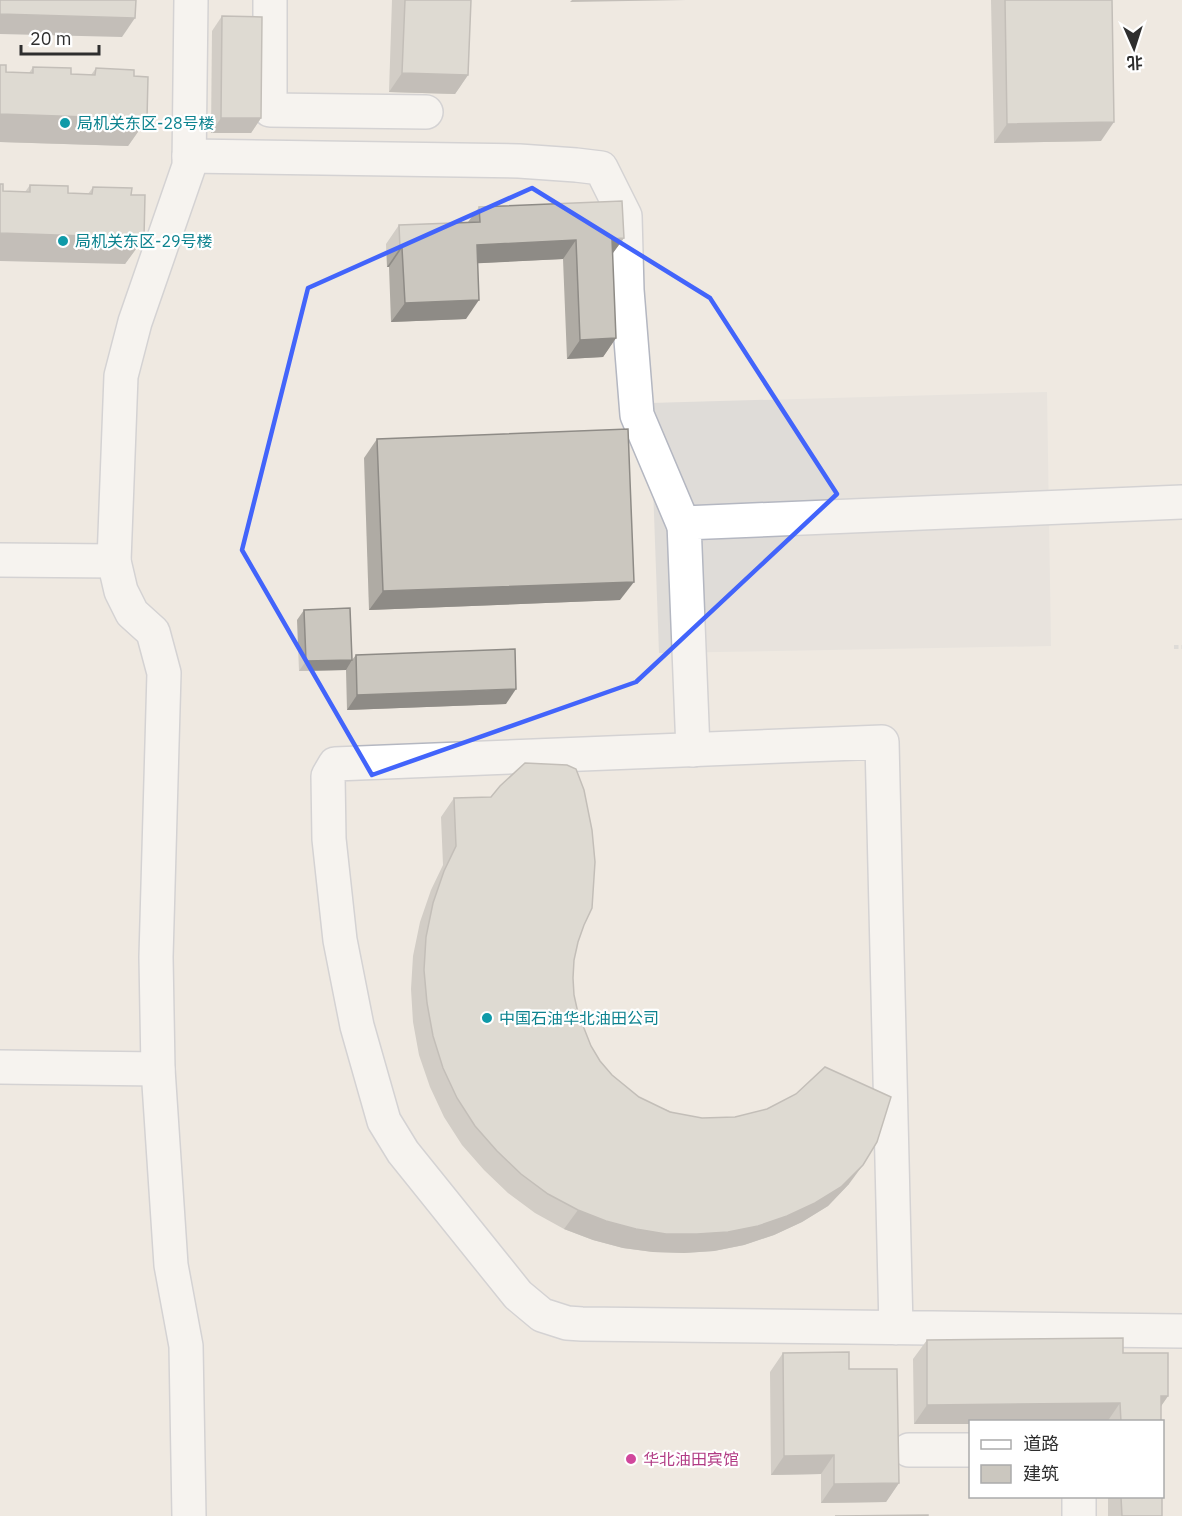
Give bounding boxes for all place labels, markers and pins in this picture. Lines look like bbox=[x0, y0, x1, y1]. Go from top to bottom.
place label: 局机关东区-28号楼 bbox=[77, 113, 215, 133]
marker: 局机关东区-28号楼 bbox=[58, 116, 72, 130]
place label: 局机关东区-29号楼 bbox=[75, 231, 213, 251]
marker: 局机关东区-29号楼 bbox=[56, 234, 70, 248]
place label: 中国石油华北油田公司 bbox=[499, 1008, 659, 1028]
marker: 中国石油华北油田公司 bbox=[480, 1011, 494, 1025]
place label: 华北油田宾馆 bbox=[643, 1449, 739, 1469]
marker: 华北油田宾馆 bbox=[624, 1452, 638, 1466]

